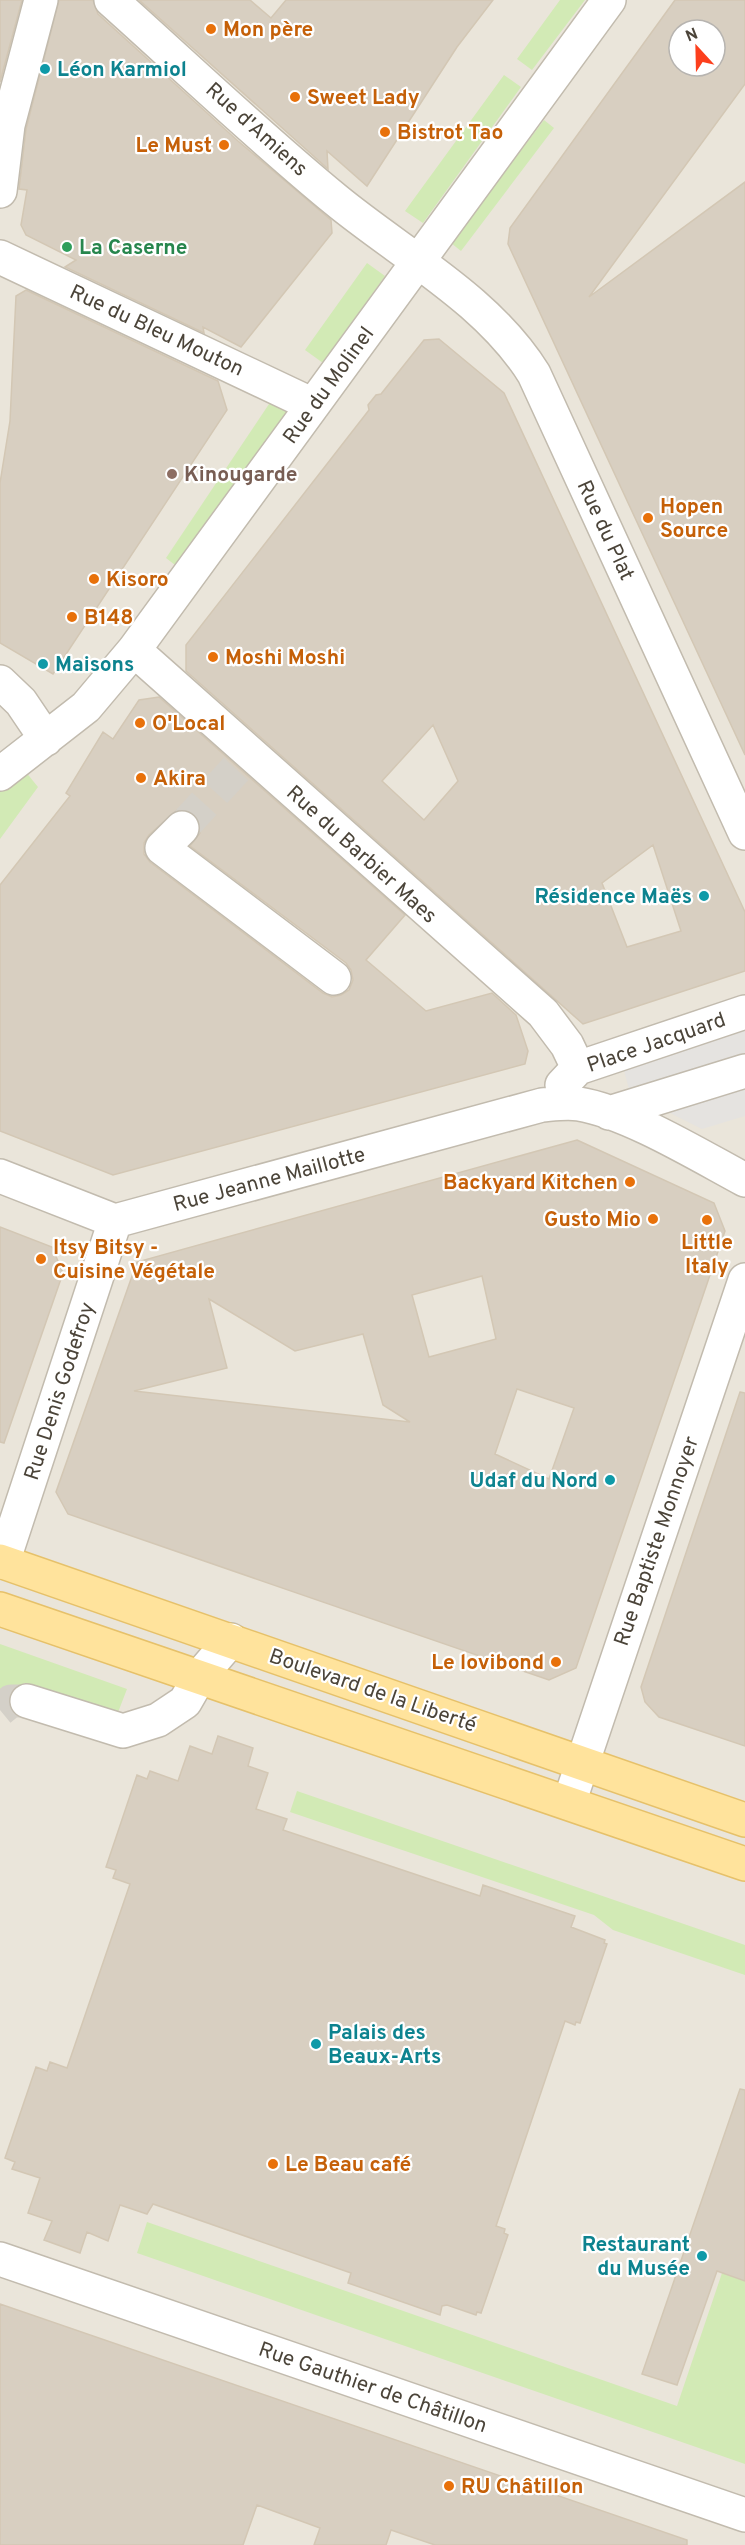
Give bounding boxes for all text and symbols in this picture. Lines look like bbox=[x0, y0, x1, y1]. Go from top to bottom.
place label: Mon père bbox=[223, 17, 313, 44]
north arrow bbox=[667, 18, 727, 78]
marker: Mon père bbox=[204, 22, 218, 36]
text: N bbox=[683, 25, 701, 47]
place label: Léon Karmiol bbox=[57, 57, 187, 84]
marker: Léon Karmiol bbox=[38, 62, 52, 76]
street label: Rue d'Amiens bbox=[199, 77, 313, 183]
place label: Sweet Lady bbox=[307, 85, 420, 112]
marker: Sweet Lady bbox=[288, 90, 302, 104]
place label: Bistrot Tao bbox=[397, 120, 503, 147]
marker: Bistrot Tao bbox=[378, 125, 392, 139]
place label: Le Must bbox=[135, 133, 212, 160]
marker: Le Must bbox=[217, 138, 231, 152]
place label: La Caserne bbox=[79, 235, 188, 262]
marker: La Caserne bbox=[60, 240, 74, 254]
street label: Rue du Bleu Mouton bbox=[65, 279, 248, 384]
street label: Rue du Molinel bbox=[278, 322, 381, 450]
place label: Kinougarde bbox=[184, 462, 297, 489]
marker: Kinougarde bbox=[165, 467, 179, 481]
street label: Rue du Plat bbox=[570, 476, 640, 585]
place label: Hopen Source bbox=[660, 494, 728, 545]
marker: Hopen Source bbox=[641, 511, 655, 525]
place label: Kisoro bbox=[106, 567, 169, 594]
marker: Kisoro bbox=[87, 572, 101, 586]
place label: B148 bbox=[84, 605, 134, 632]
marker: B148 bbox=[65, 610, 79, 624]
place label: Moshi Moshi bbox=[225, 645, 345, 672]
marker: Moshi Moshi bbox=[206, 650, 220, 664]
place label: Maisons bbox=[55, 652, 134, 679]
marker: Maisons bbox=[36, 657, 50, 671]
place label: O'Local bbox=[152, 711, 225, 738]
marker: O'Local bbox=[133, 716, 147, 730]
place label: Akira bbox=[153, 766, 206, 793]
marker: Akira bbox=[134, 771, 148, 785]
street label: Rue du Barbier Maes bbox=[280, 780, 442, 930]
place label: Résidence Maës bbox=[534, 884, 692, 911]
marker: Résidence Maës bbox=[697, 889, 711, 903]
street label: Place Jacquard bbox=[584, 1007, 729, 1080]
street label: Rue Jeanne Maillotte bbox=[170, 1142, 368, 1219]
place label: Backyard Kitchen bbox=[443, 1170, 618, 1197]
marker: Backyard Kitchen bbox=[623, 1175, 637, 1189]
place label: Gusto Mio bbox=[544, 1207, 641, 1234]
marker: Gusto Mio bbox=[646, 1212, 660, 1226]
marker: Little Italy bbox=[700, 1213, 714, 1227]
place label: Little Italy bbox=[681, 1230, 733, 1281]
place label: Itsy Bitsy - Cuisine Végétale bbox=[53, 1235, 215, 1286]
marker: Itsy Bitsy - Cuisine Végétale bbox=[34, 1252, 48, 1266]
street label: Rue Denis Godefroy bbox=[19, 1299, 102, 1484]
street label: Rue Baptiste Monnoyer bbox=[609, 1433, 706, 1650]
place label: Udaf du Nord bbox=[469, 1468, 598, 1495]
marker: Udaf du Nord bbox=[603, 1473, 617, 1487]
street label: Boulevard de la Liberté bbox=[265, 1643, 480, 1740]
place label: Le lovibond bbox=[431, 1650, 544, 1677]
marker: Le lovibond bbox=[549, 1655, 563, 1669]
place label: Palais des Beaux-Arts bbox=[328, 2020, 441, 2071]
marker: Palais des Beaux-Arts bbox=[309, 2037, 323, 2051]
place label: Le Beau café bbox=[285, 2152, 411, 2179]
marker: Le Beau café bbox=[266, 2157, 280, 2171]
place label: Restaurant du Musée bbox=[582, 2232, 690, 2283]
marker: Restaurant du Musée bbox=[695, 2249, 709, 2263]
street label: Rue Gauthier de Châtillon bbox=[255, 2337, 490, 2440]
place label: RU Châtillon bbox=[461, 2474, 583, 2501]
marker: RU Châtillon bbox=[442, 2479, 456, 2493]

